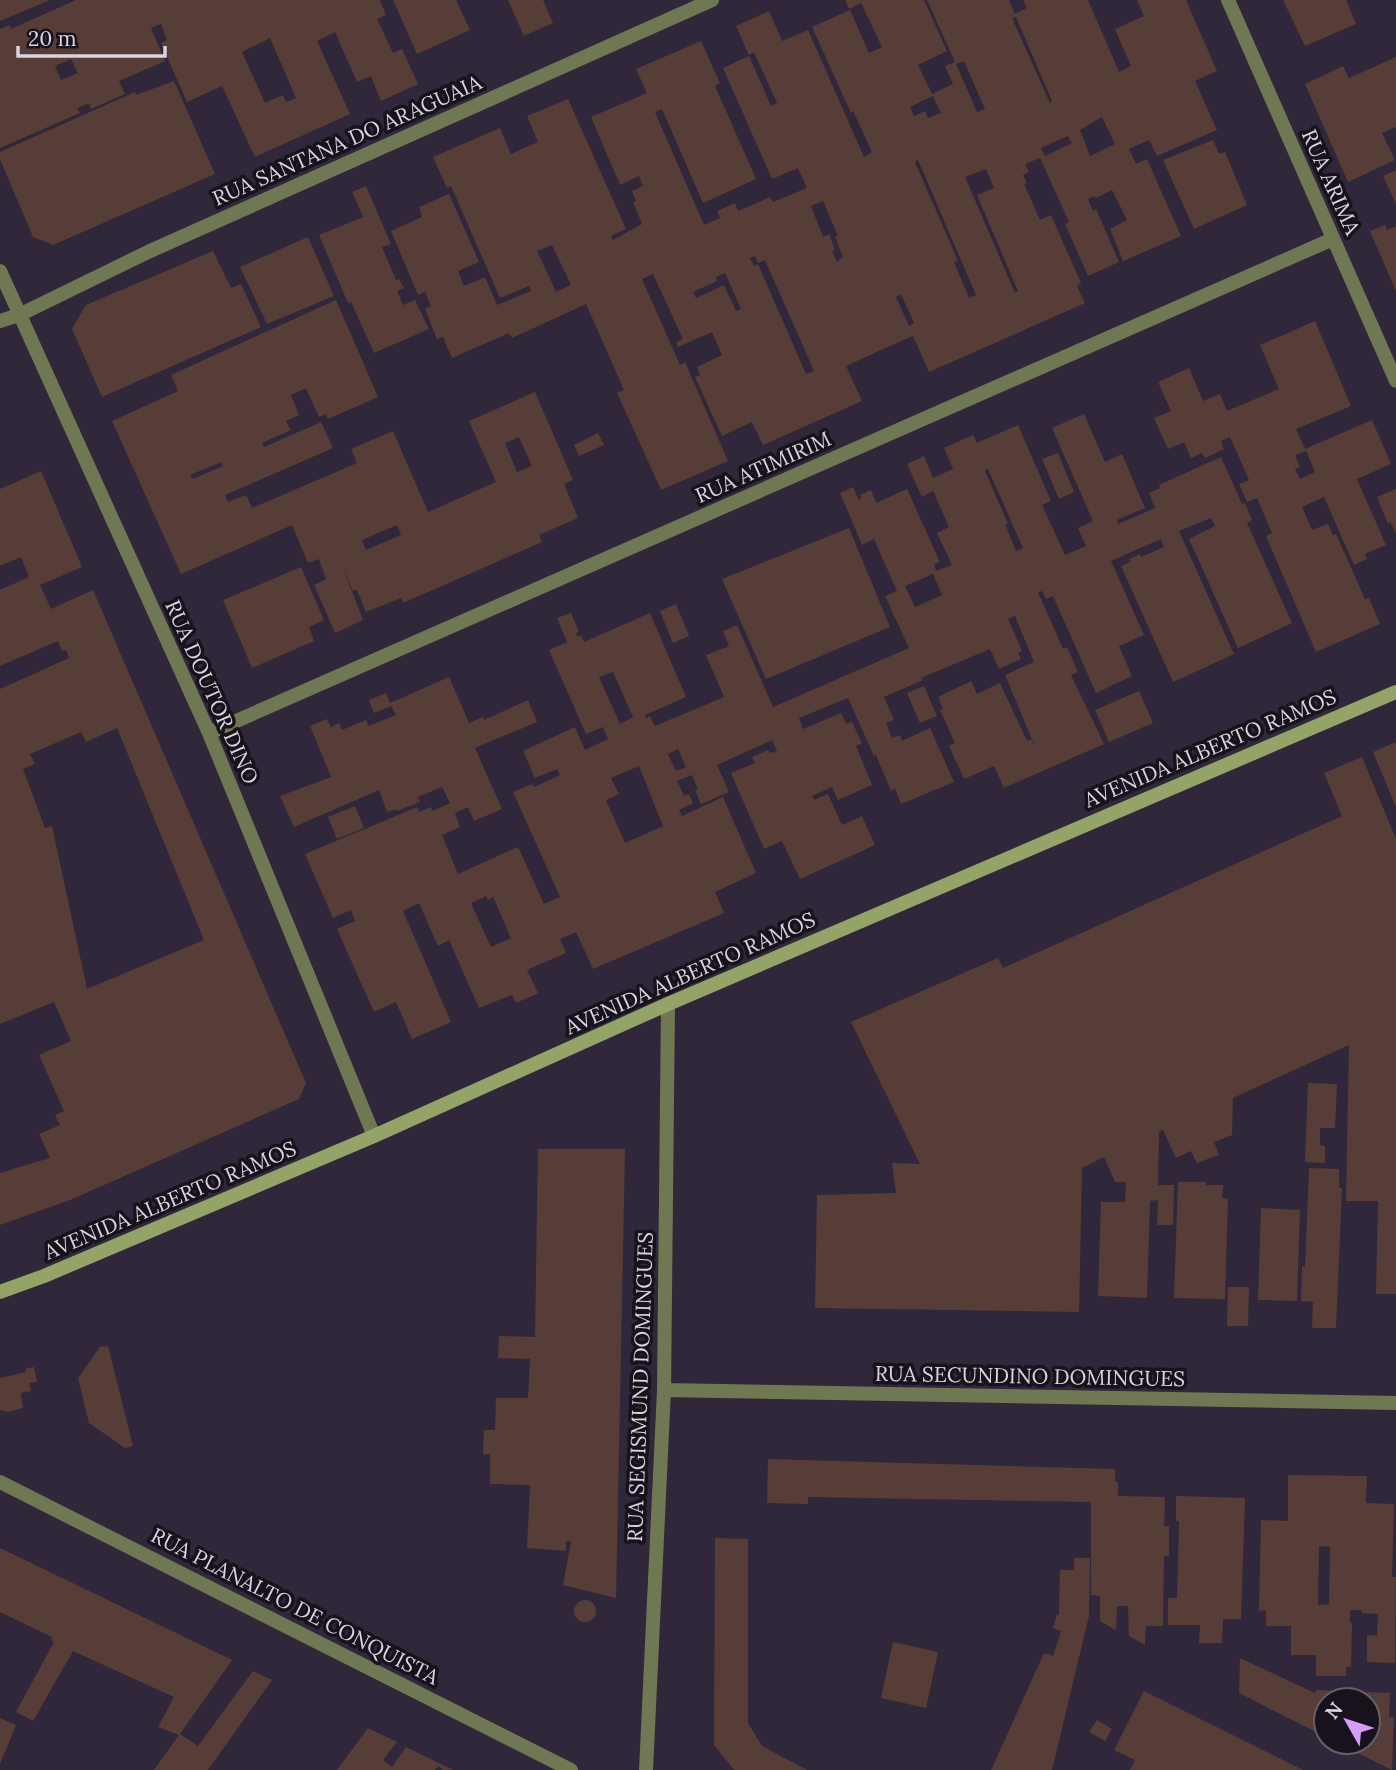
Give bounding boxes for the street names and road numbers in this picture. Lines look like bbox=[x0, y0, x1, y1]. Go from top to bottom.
street label: RUA SANTANA DO ARAGUAIA bbox=[208, 68, 486, 212]
street label: RUA ARIMA bbox=[1296, 125, 1367, 240]
street label: RUA ATIMIRIM bbox=[691, 425, 835, 509]
street label: RUA DOUTOR DINO bbox=[159, 596, 265, 788]
street label: AVENIDA ALBERTO RAMOS bbox=[1079, 683, 1340, 814]
street label: AVENIDA ALBERTO RAMOS bbox=[560, 905, 819, 1041]
street label: AVENIDA ALBERTO RAMOS bbox=[39, 1135, 300, 1266]
street label: RUA SEGISMUND DOMINGUES bbox=[621, 1231, 659, 1543]
street label: RUA SECUNDINO DOMINGUES bbox=[875, 1360, 1185, 1392]
street label: RUA PLANALTO DE CONQUISTA bbox=[147, 1521, 444, 1691]

